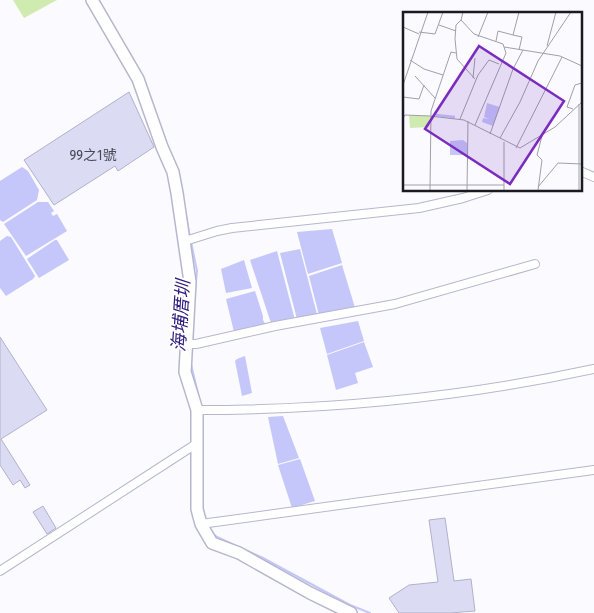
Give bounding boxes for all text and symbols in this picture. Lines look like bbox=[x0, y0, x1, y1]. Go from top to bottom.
inset map bbox=[403, 12, 582, 191]
house number: 99之1號 bbox=[69, 147, 117, 164]
water label: 海埔厝圳 bbox=[168, 276, 195, 353]

